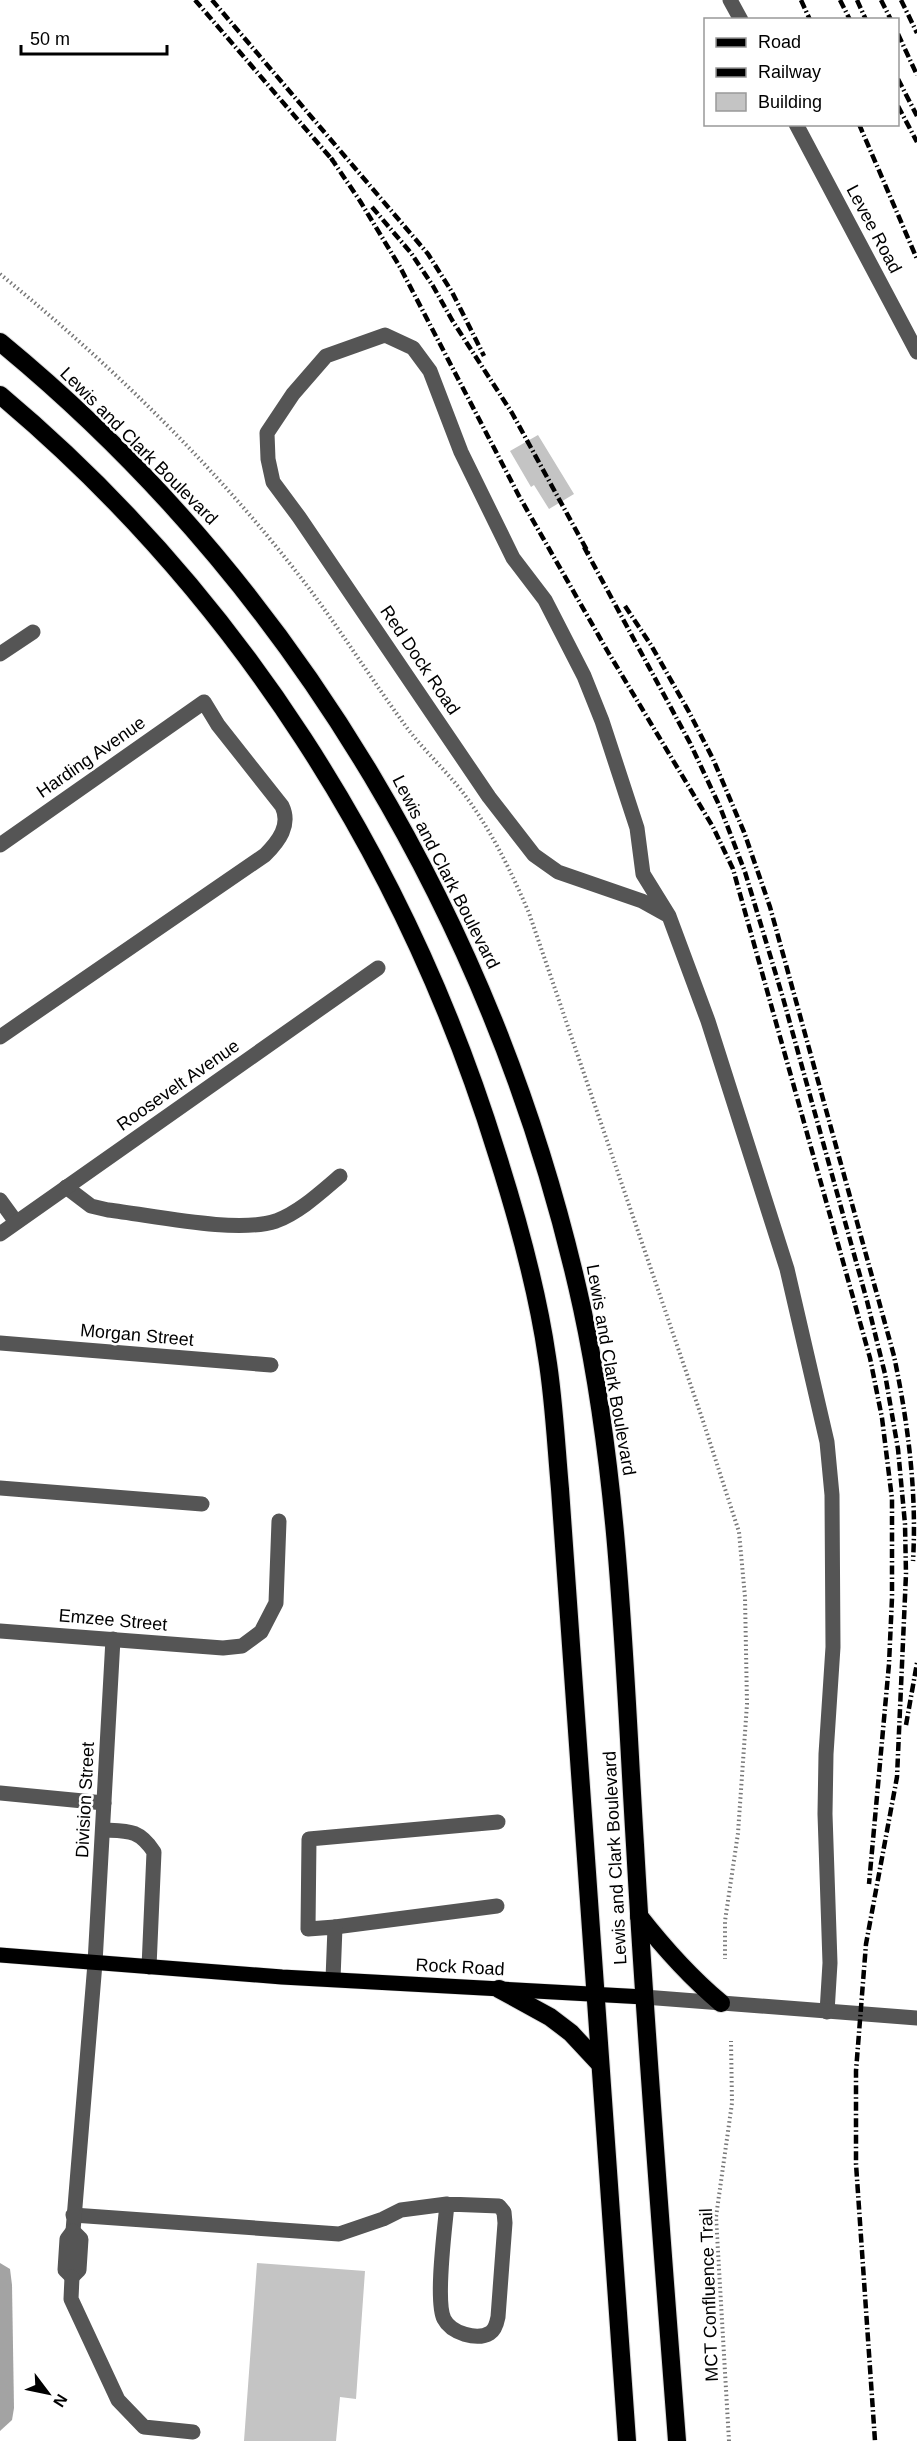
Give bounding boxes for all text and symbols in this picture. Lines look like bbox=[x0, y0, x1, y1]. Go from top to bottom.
scale bar bbox=[21, 18, 166, 56]
legend bbox=[704, 18, 899, 126]
text: 50 m bbox=[30, 29, 70, 49]
text: Road bbox=[758, 32, 801, 52]
text: Railway bbox=[758, 62, 821, 82]
text: Building bbox=[758, 92, 822, 112]
street label: Levee Road bbox=[842, 181, 906, 277]
street label: Lewis and Clark Boulevard bbox=[56, 363, 222, 529]
street label: Red Dock Road bbox=[376, 602, 464, 718]
street label: Harding Avenue bbox=[33, 712, 149, 802]
street label: Lewis and Clark Boulevard bbox=[388, 772, 504, 972]
street label: Roosevelt Avenue bbox=[113, 1035, 243, 1135]
street label: Lewis and Clark Boulevard bbox=[583, 1263, 639, 1477]
street label: Morgan Street bbox=[79, 1320, 195, 1350]
street label: Emzee Street bbox=[58, 1605, 168, 1635]
street label: Division Street bbox=[72, 1742, 98, 1858]
street label: Lewis and Clark Boulevard bbox=[599, 1751, 631, 1965]
street label: Rock Road bbox=[415, 1955, 505, 1979]
street label: MCT Confluence Trail bbox=[696, 2208, 722, 2382]
north arrow bbox=[18, 2363, 78, 2423]
text: N bbox=[50, 2391, 71, 2410]

